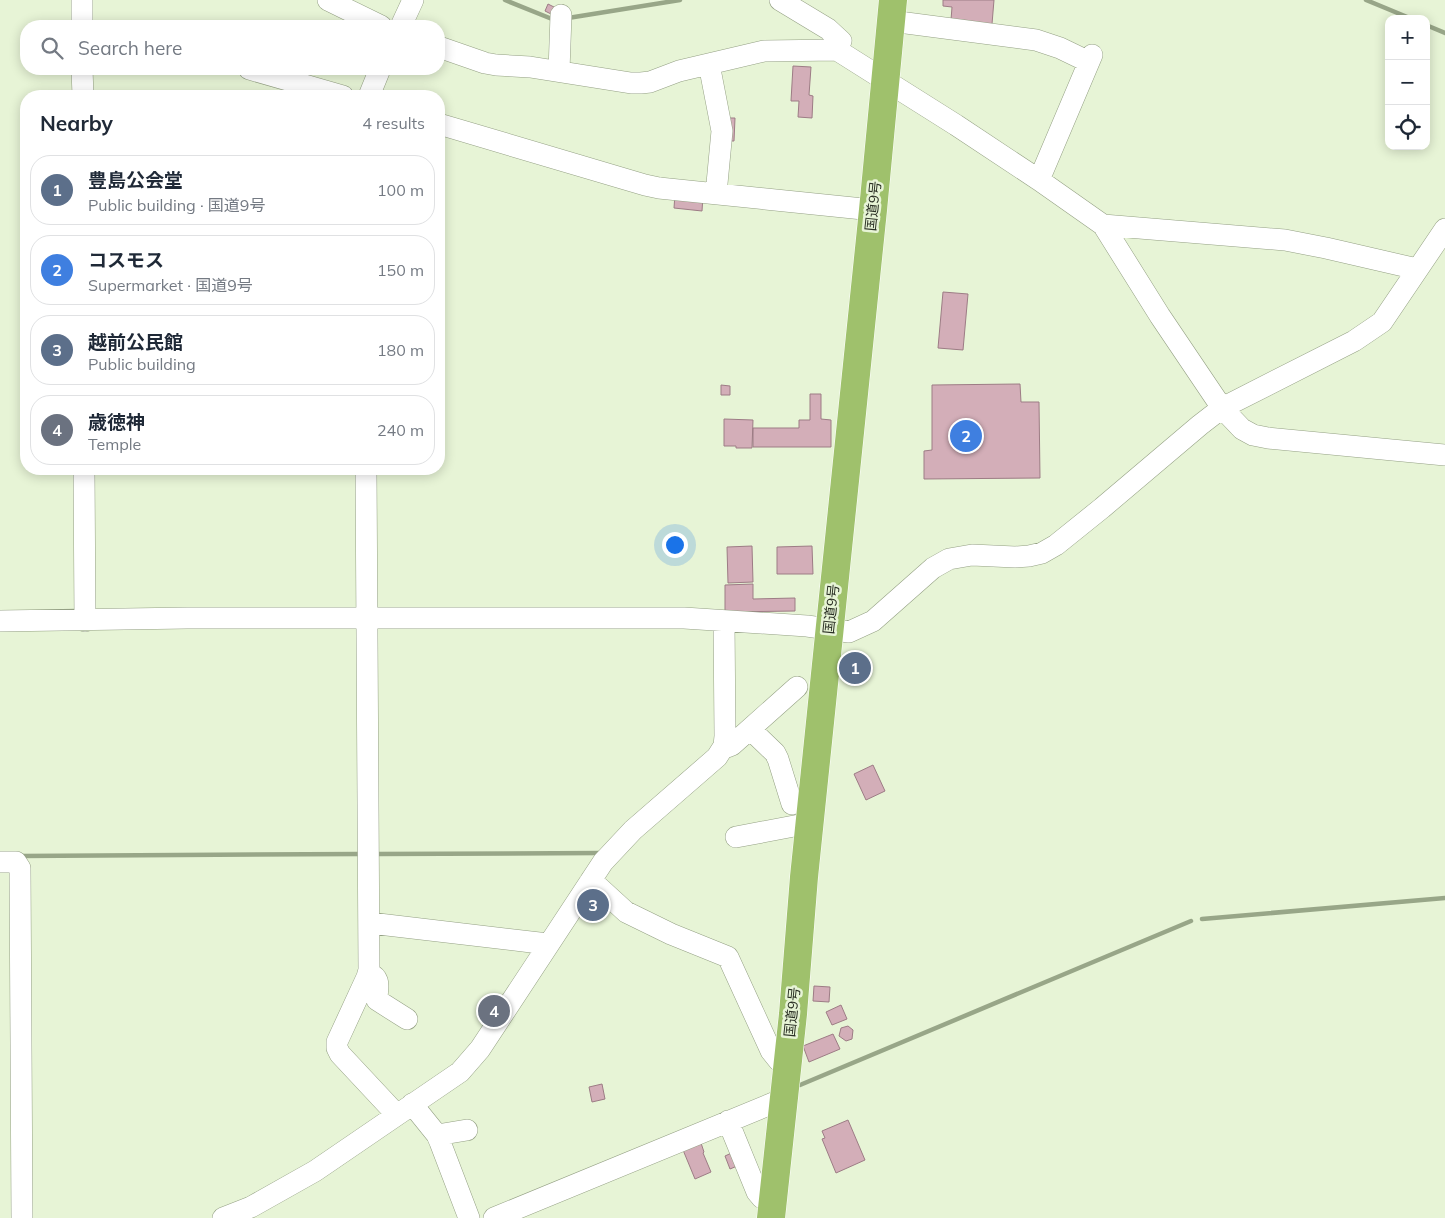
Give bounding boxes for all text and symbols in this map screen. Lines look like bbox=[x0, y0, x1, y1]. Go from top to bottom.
map controls bbox=[1385, 15, 1430, 150]
button: + bbox=[1385, 15, 1430, 60]
search box bbox=[20, 20, 445, 75]
icon: search bbox=[38, 34, 66, 62]
text: Search here bbox=[78, 36, 182, 60]
button: − bbox=[1385, 60, 1430, 105]
button: locate bbox=[1385, 105, 1430, 150]
text: Nearby bbox=[40, 110, 113, 136]
text: 4 results bbox=[362, 113, 425, 133]
text: 豊島公会堂 bbox=[88, 168, 183, 192]
text: 1 bbox=[52, 180, 62, 200]
text: 100 m bbox=[377, 180, 424, 200]
street label: 国道9号 bbox=[861, 180, 885, 232]
text: Public building · 国道9号 bbox=[88, 195, 265, 215]
text: コスモス bbox=[88, 248, 164, 272]
text: 2 bbox=[52, 260, 62, 280]
text: 150 m bbox=[377, 260, 424, 280]
text: Supermarket · 国道9号 bbox=[88, 275, 253, 295]
text: 越前公民館 bbox=[88, 330, 183, 354]
text: 3 bbox=[52, 340, 62, 360]
text: 180 m bbox=[377, 340, 424, 360]
text: Public building bbox=[88, 354, 196, 374]
text: 歳徳神 bbox=[88, 410, 145, 434]
pin: 2 bbox=[950, 417, 982, 455]
text: 4 bbox=[52, 420, 62, 440]
text: 240 m bbox=[377, 420, 424, 440]
text: Temple bbox=[88, 434, 141, 454]
your location bbox=[662, 532, 688, 558]
street label: 国道9号 bbox=[819, 583, 843, 635]
pin: 1 bbox=[839, 649, 871, 687]
pin: 3 bbox=[577, 886, 609, 924]
street label: 国道9号 bbox=[780, 986, 804, 1038]
pin: 4 bbox=[478, 992, 510, 1030]

